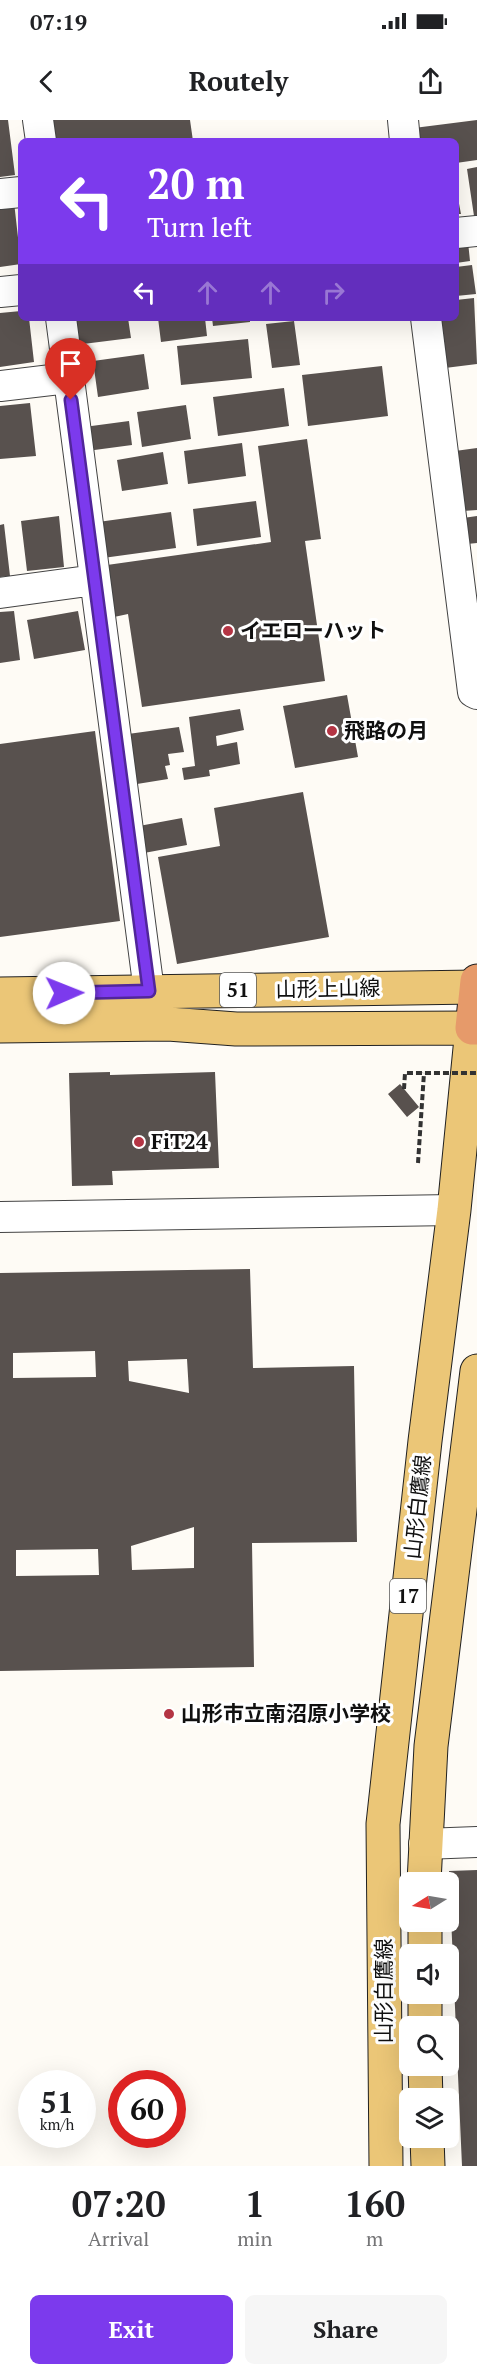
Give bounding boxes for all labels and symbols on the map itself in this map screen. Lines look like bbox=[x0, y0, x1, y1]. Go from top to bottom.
pin bbox=[45, 338, 96, 400]
place label: イエローハット bbox=[240, 616, 386, 644]
marker: イエローハット bbox=[221, 624, 235, 638]
place label: 飛路の月 bbox=[344, 716, 428, 744]
marker: 飛路の月 bbox=[325, 724, 339, 738]
position arrow bbox=[32, 961, 96, 1025]
road number: 51 bbox=[220, 973, 256, 1007]
street label: 山形上山線 bbox=[275, 973, 381, 1003]
place label: FiT24 bbox=[151, 1127, 208, 1155]
marker: FiT24 bbox=[132, 1135, 146, 1149]
street label: 山形白鷹線 bbox=[398, 1453, 436, 1561]
road number: 17 bbox=[390, 1579, 426, 1613]
place label: 山形市立南沼原小学校 bbox=[181, 1699, 391, 1727]
marker: 山形市立南沼原小学校 bbox=[162, 1707, 176, 1721]
north arrow bbox=[399, 1872, 459, 1932]
street label: 山形白鷹線 bbox=[369, 1939, 397, 2044]
speed limit sign: 60 bbox=[108, 2070, 186, 2148]

